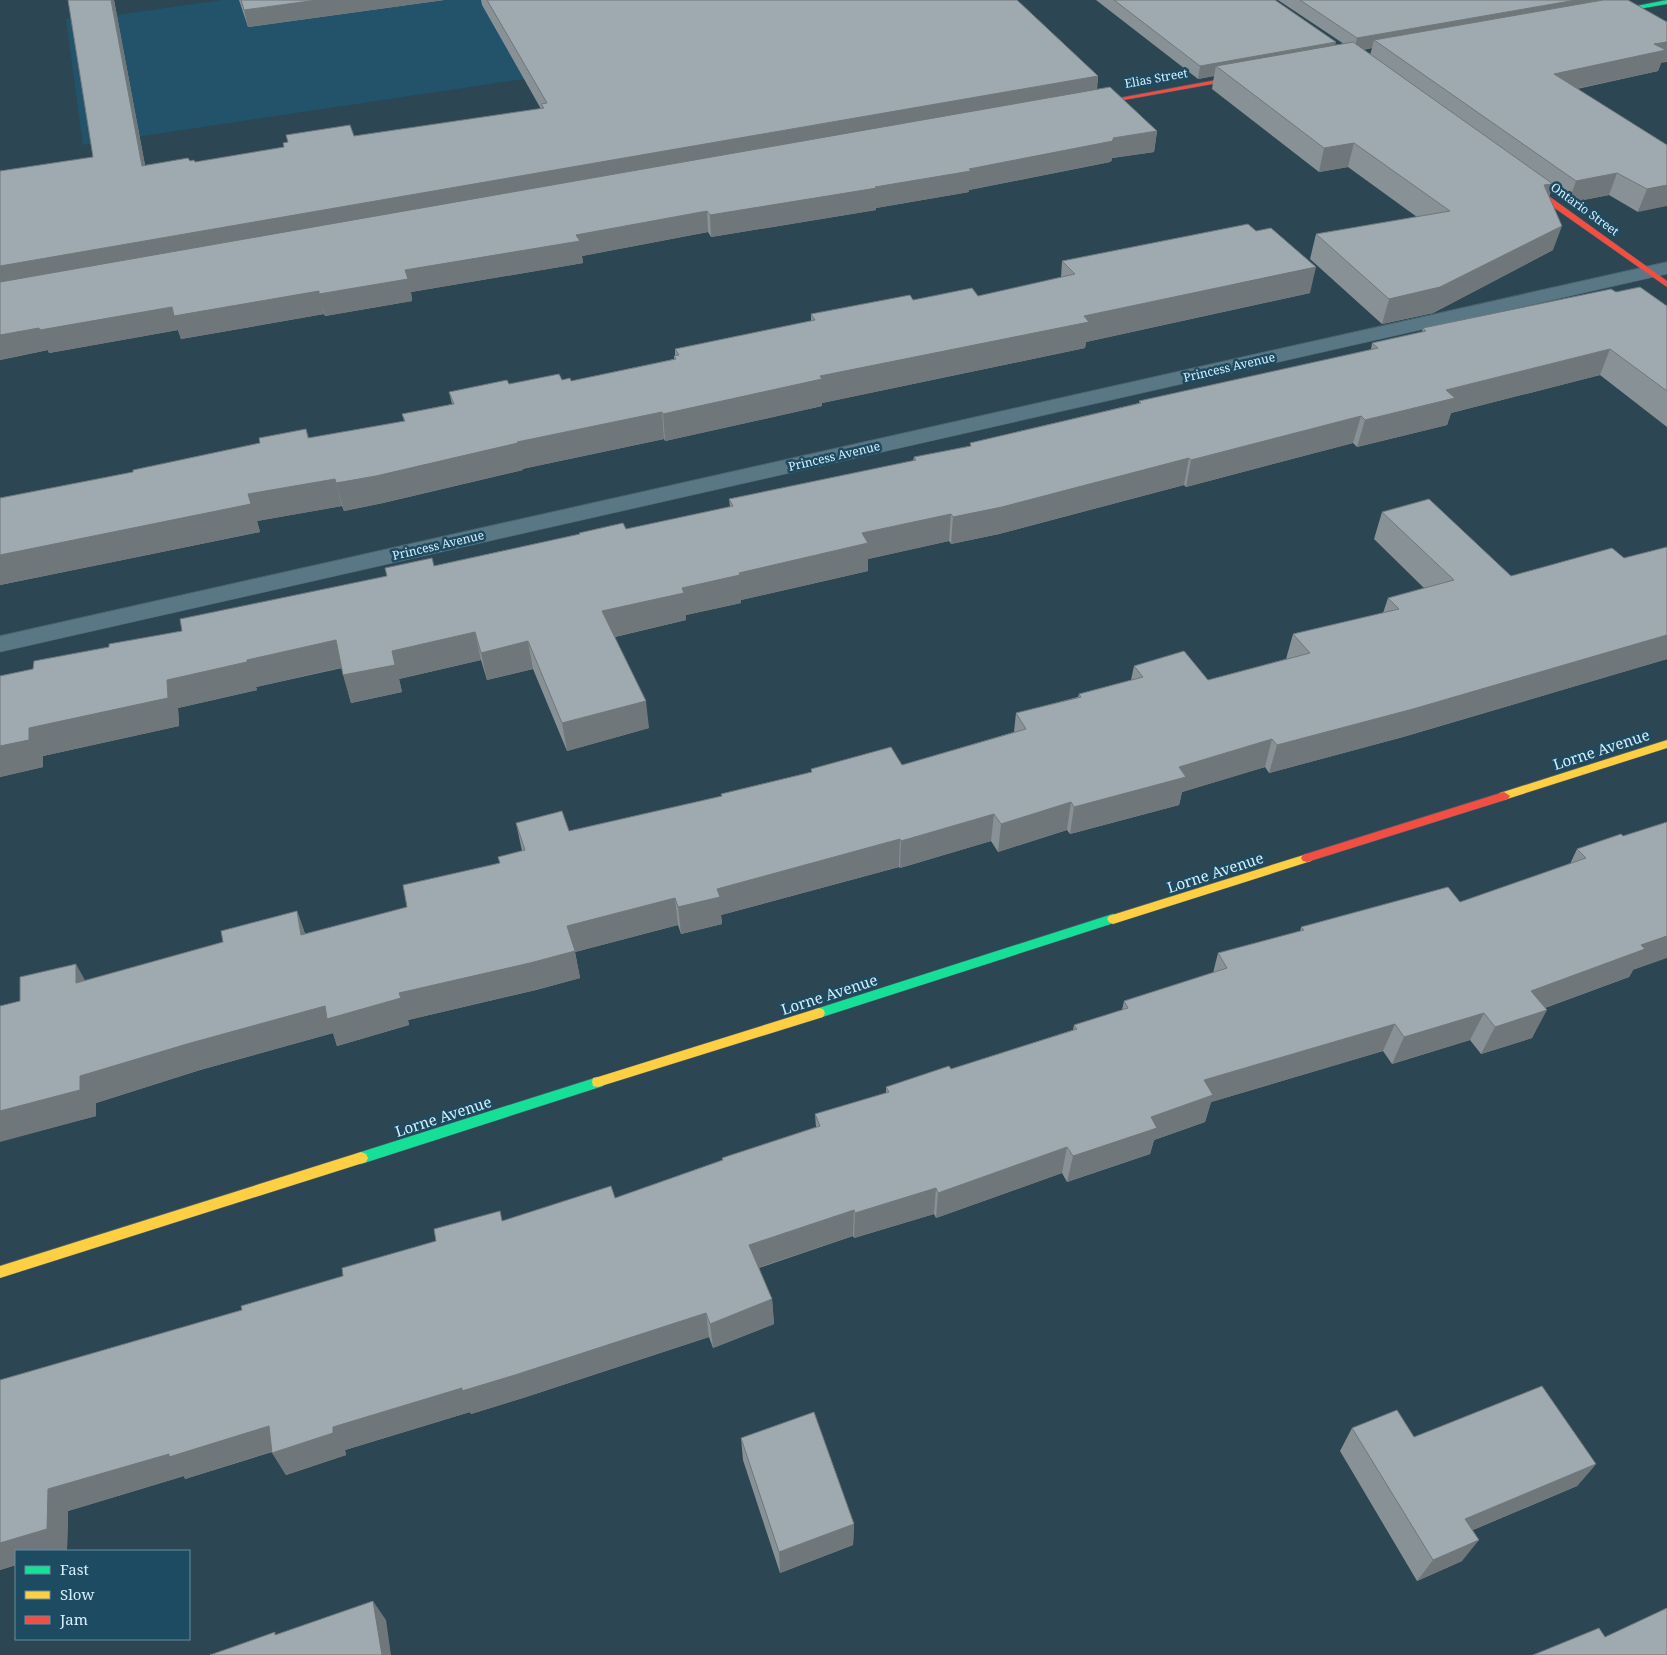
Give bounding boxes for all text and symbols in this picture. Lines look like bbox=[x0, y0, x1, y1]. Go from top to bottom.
street label: Elias Street bbox=[1123, 64, 1189, 92]
street label: Ontario Street bbox=[1547, 178, 1623, 240]
street label: Princess Avenue bbox=[1181, 348, 1277, 386]
street label: Princess Avenue bbox=[786, 437, 882, 475]
street label: Princess Avenue bbox=[390, 526, 486, 564]
street label: Lorne Avenue bbox=[1550, 724, 1652, 774]
street label: Lorne Avenue bbox=[1164, 847, 1266, 897]
street label: Lorne Avenue bbox=[778, 969, 880, 1019]
street label: Lorne Avenue bbox=[392, 1091, 494, 1141]
legend bbox=[15, 1550, 190, 1640]
text: Fast bbox=[60, 1559, 89, 1579]
text: Slow bbox=[60, 1584, 94, 1604]
text: Jam bbox=[59, 1609, 88, 1629]

